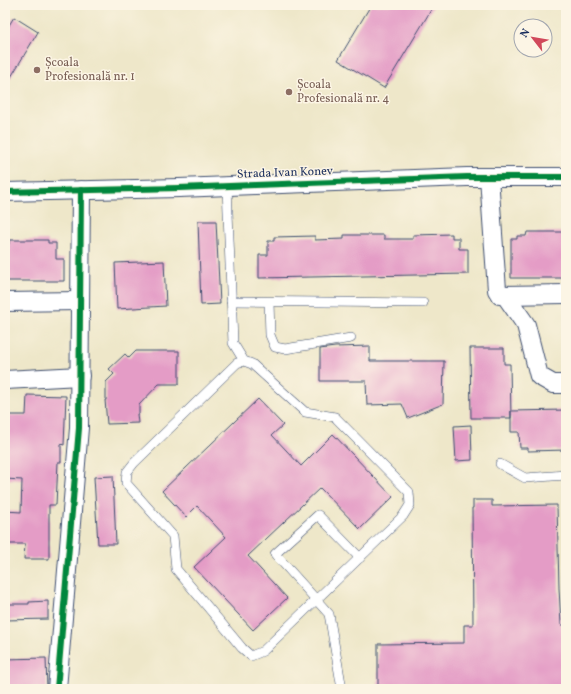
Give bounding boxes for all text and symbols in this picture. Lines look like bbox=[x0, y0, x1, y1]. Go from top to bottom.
north arrow bbox=[513, 18, 553, 58]
text: N bbox=[517, 26, 534, 41]
place label: Școala Profesională nr. 1 bbox=[45, 55, 135, 85]
marker: Școala Profesională nr. 1 bbox=[32, 65, 42, 75]
place label: Școala Profesională nr. 4 bbox=[297, 77, 390, 107]
marker: Școala Profesională nr. 4 bbox=[284, 87, 294, 97]
street label: Strada Ivan Konev bbox=[237, 163, 334, 183]

